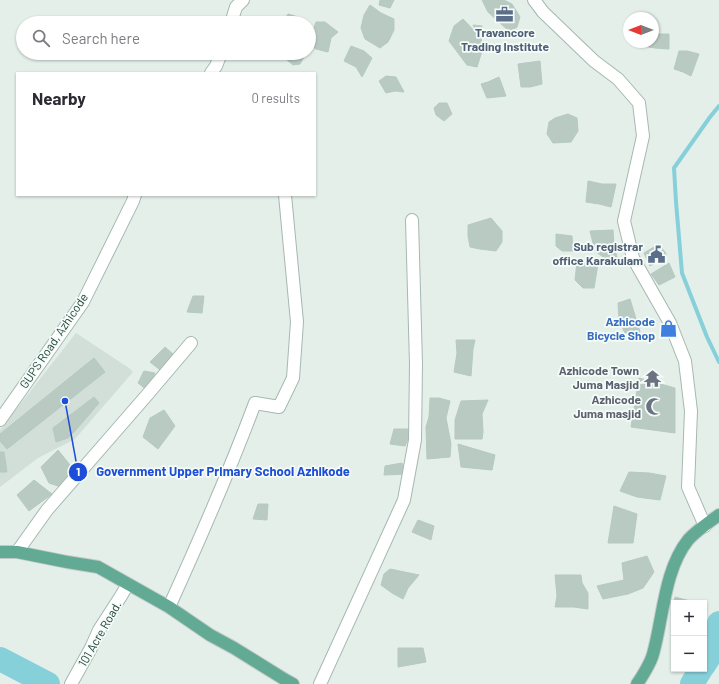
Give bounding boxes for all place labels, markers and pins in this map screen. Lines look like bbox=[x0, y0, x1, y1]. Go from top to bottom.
office icon: Travancore Trading Institute bbox=[495, 4, 515, 24]
place label: Travancore Trading Institute bbox=[461, 25, 550, 53]
place label: Sub registrar office Karakulam bbox=[553, 239, 643, 267]
public building icon: Sub registrar office Karakulam bbox=[646, 244, 666, 264]
place label: Azhicode Bicycle Shop bbox=[587, 314, 655, 342]
shop icon: Azhicode Bicycle Shop bbox=[658, 319, 678, 339]
place label: Azhicode Town Juma Masjid bbox=[559, 363, 639, 391]
temple icon: Azhicode Town Juma Masjid bbox=[642, 368, 662, 388]
place label: Azhicode Juma masjid bbox=[573, 392, 641, 420]
mosque icon: Azhicode Juma masjid bbox=[644, 397, 664, 417]
callout: Government Upper Primary School Azhikode bbox=[68, 459, 358, 484]

